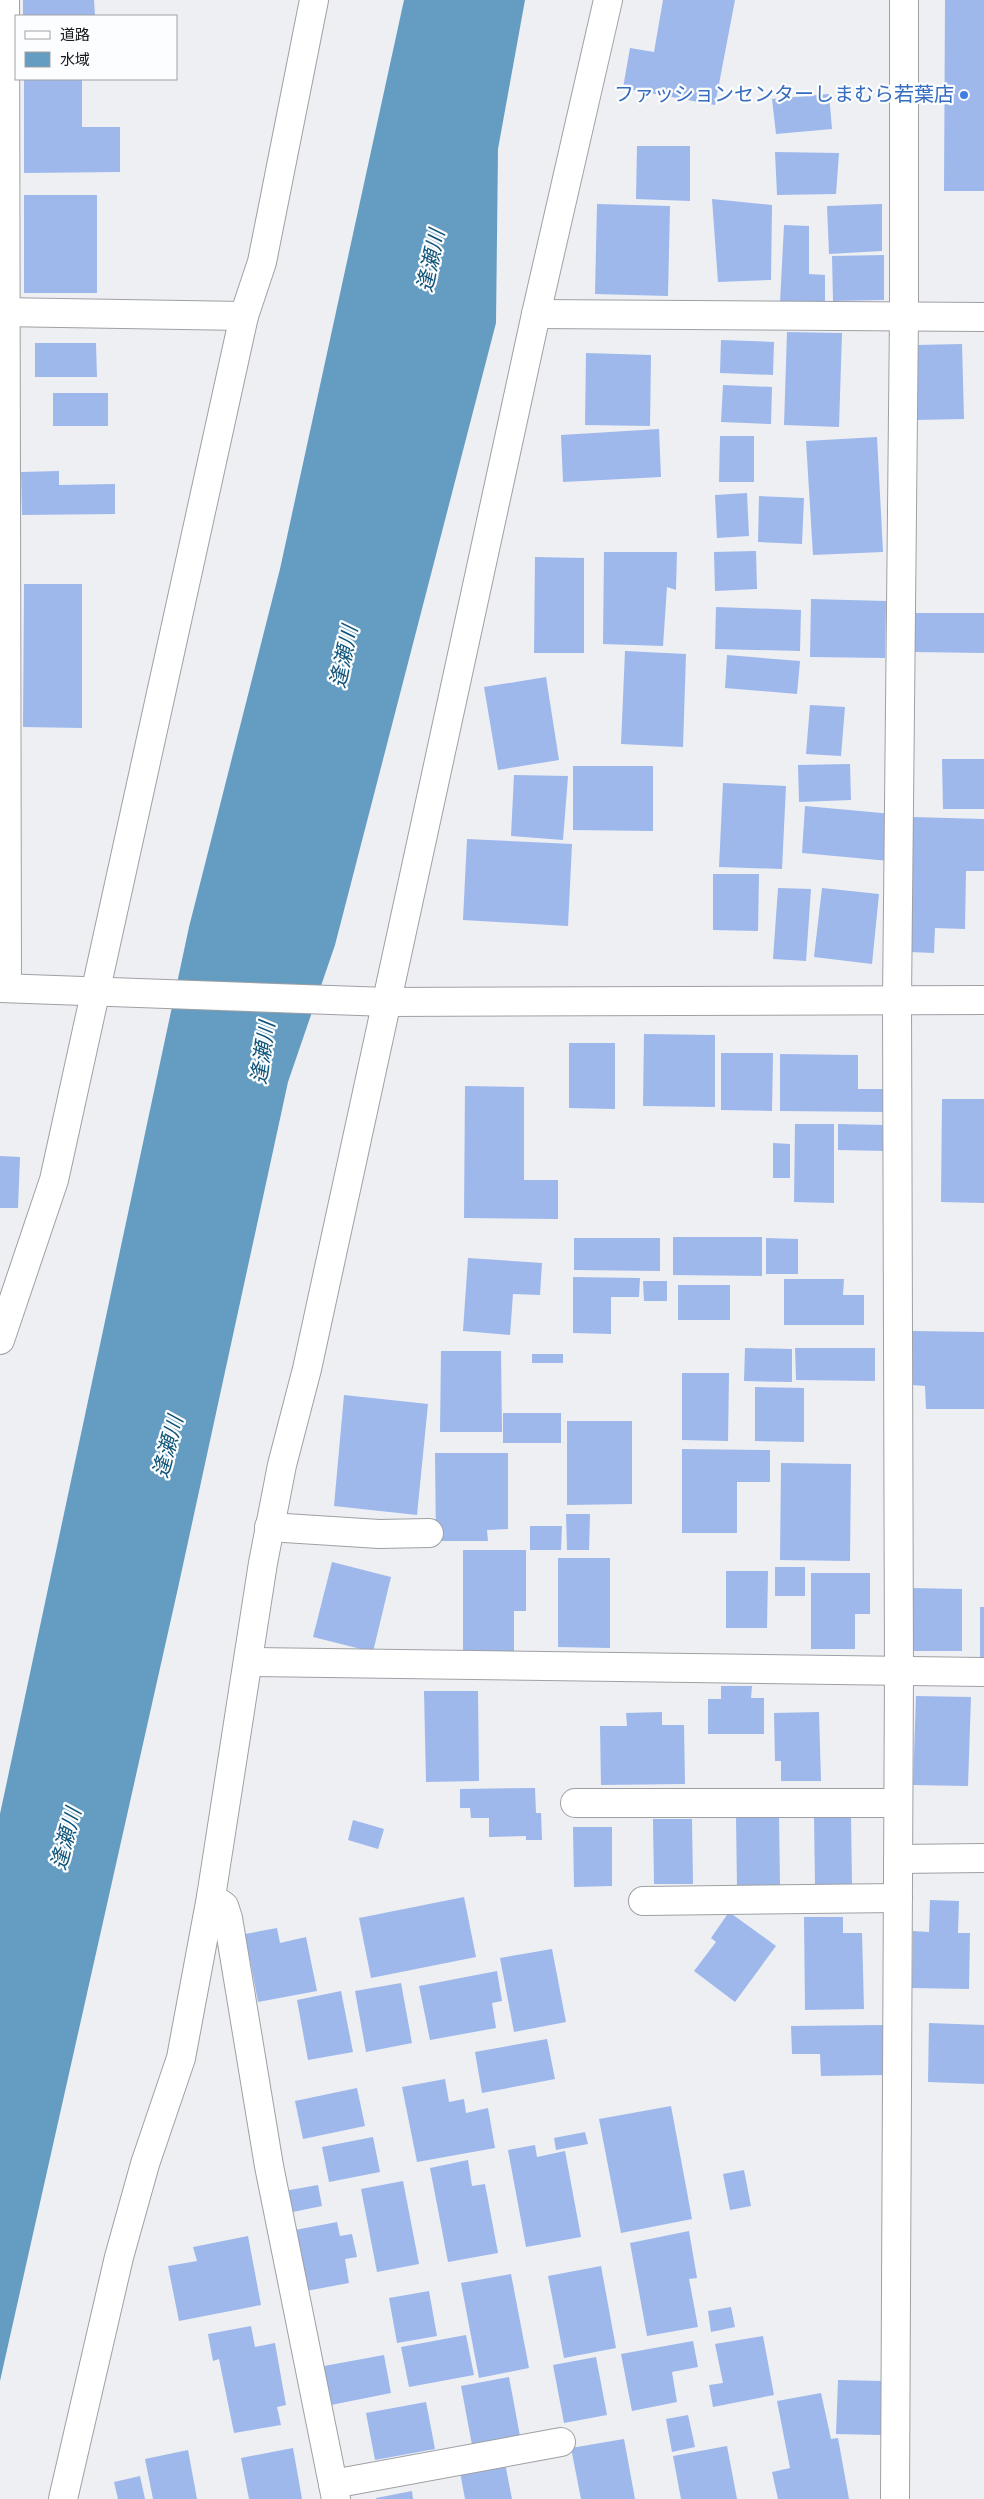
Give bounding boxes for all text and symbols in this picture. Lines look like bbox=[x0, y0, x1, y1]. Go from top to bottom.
legend bbox=[15, 15, 178, 80]
text: 道路 bbox=[60, 24, 90, 47]
text: 水域 bbox=[60, 49, 90, 72]
place label: ファッションセンターしまむら若葉店 bbox=[614, 80, 954, 110]
marker: ファッションセンターしまむら若葉店 bbox=[958, 89, 970, 101]
water label: 逢瀬川 bbox=[410, 225, 455, 295]
water label: 逢瀬川 bbox=[323, 621, 368, 691]
water label: 逢瀬川 bbox=[244, 1018, 285, 1086]
water label: 逢瀬川 bbox=[145, 1411, 193, 1482]
water label: 逢瀬川 bbox=[43, 1803, 91, 1874]

